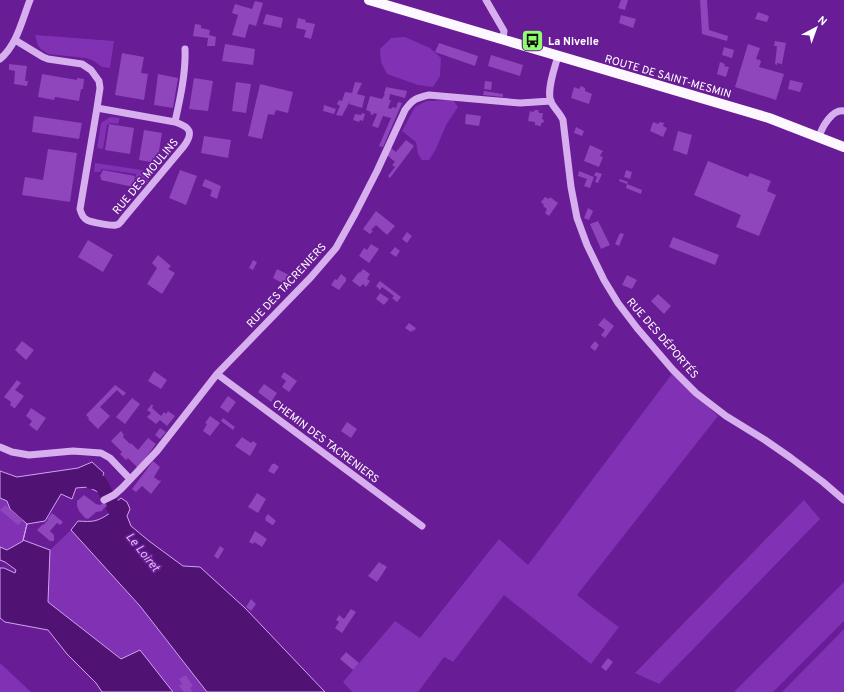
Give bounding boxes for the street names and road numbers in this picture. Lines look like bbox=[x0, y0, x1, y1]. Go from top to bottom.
street label: ROUTE DE SAINT-MESMIN bbox=[603, 52, 733, 102]
street label: RUE DES MOULINS bbox=[110, 136, 182, 218]
street label: RUE DES TACRENIERS bbox=[244, 240, 330, 331]
street label: RUE DES DÉPORTÉS bbox=[623, 295, 702, 382]
street label: CHEMIN DES TACRENIERS bbox=[269, 397, 382, 487]

